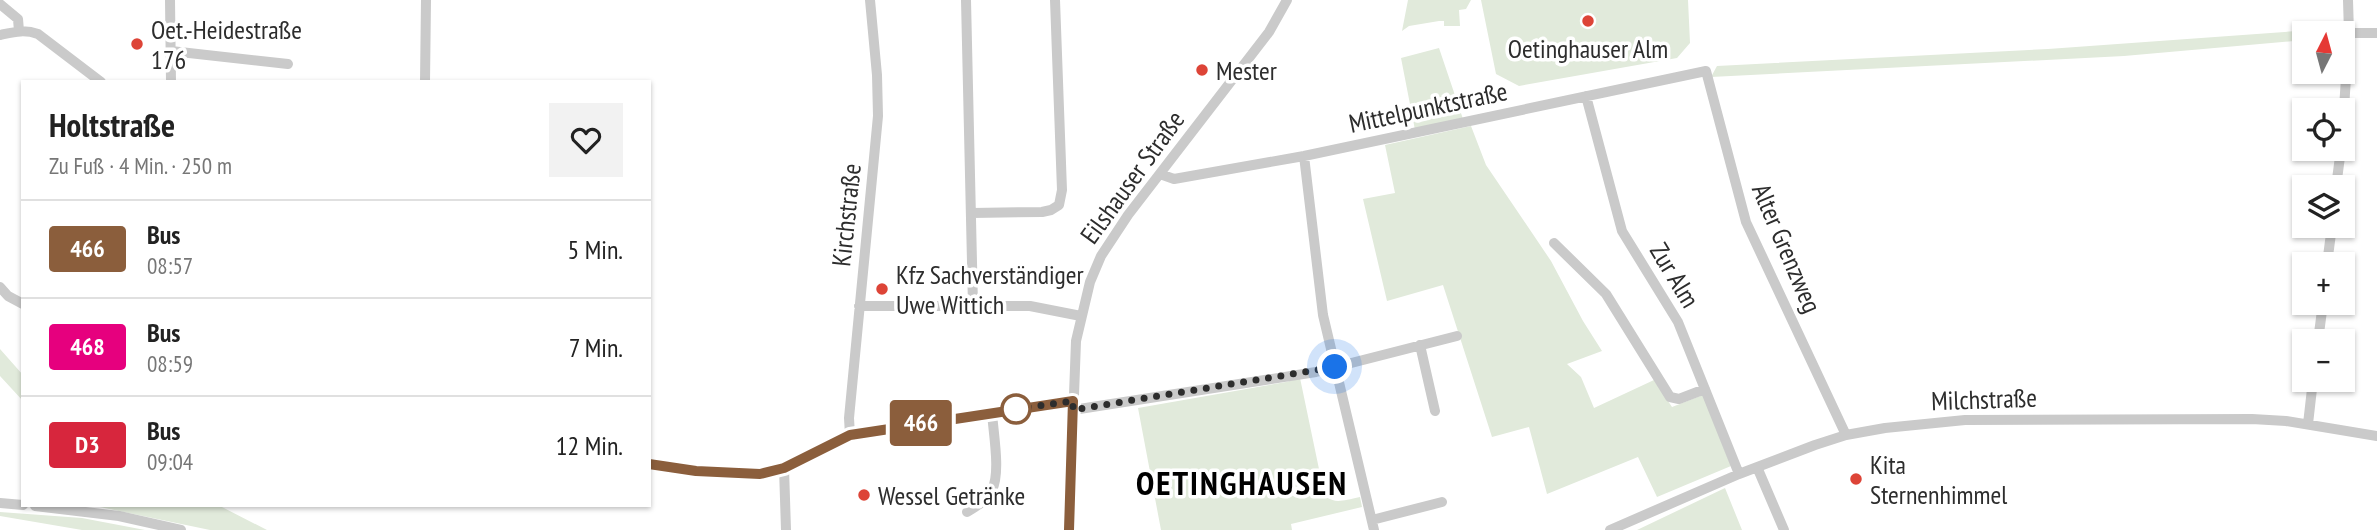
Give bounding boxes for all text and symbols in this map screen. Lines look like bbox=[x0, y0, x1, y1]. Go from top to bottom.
place label: Oet.-Heidestraße 176 bbox=[151, 13, 302, 76]
marker: Oetinghauser Alm bbox=[1580, 13, 1596, 29]
north arrow bbox=[2292, 21, 2356, 84]
map controls bbox=[2292, 21, 2355, 392]
place label: Oetinghauser Alm bbox=[1508, 32, 1668, 65]
marker: Oet.-Heidestraße 176 bbox=[129, 36, 145, 52]
place label: Mester bbox=[1216, 54, 1277, 87]
marker: Mester bbox=[1194, 62, 1210, 78]
street label: Mittelpunktstraße bbox=[1346, 74, 1510, 140]
button: locate bbox=[2292, 98, 2355, 161]
text: Holtstraße bbox=[49, 103, 175, 146]
button: heart bbox=[549, 103, 623, 177]
street label: Eilshauser Straße bbox=[1073, 104, 1191, 250]
text: Zu Fuß · 4 Min. · 250 m bbox=[49, 151, 232, 180]
street label: Kirchstraße bbox=[824, 162, 868, 268]
button: layers bbox=[2292, 175, 2355, 238]
street label: Alter Grenzweg bbox=[1745, 179, 1829, 317]
text: Bus bbox=[147, 218, 180, 251]
text: 466 bbox=[70, 233, 105, 264]
text: 5 Min. bbox=[568, 233, 623, 266]
street label: Zur Alm bbox=[1643, 237, 1707, 313]
text: 08:57 bbox=[147, 251, 193, 280]
button: + bbox=[2292, 252, 2355, 315]
place label: Kfz Sachverständiger Uwe Wittich bbox=[896, 258, 1084, 321]
marker: Kfz Sachverständiger Uwe Wittich bbox=[874, 281, 890, 297]
text: Bus bbox=[147, 316, 180, 349]
button: − bbox=[2292, 329, 2355, 392]
text: 468 bbox=[70, 331, 105, 362]
text: 7 Min. bbox=[569, 331, 623, 364]
text: 08:59 bbox=[147, 349, 193, 378]
your location bbox=[1317, 349, 1352, 384]
street label: Milchstraße bbox=[1931, 381, 2037, 417]
unlabelled marker bbox=[1001, 394, 1031, 424]
line badge: 466 bbox=[881, 400, 961, 446]
text: 466 bbox=[904, 407, 938, 438]
text: Bus bbox=[147, 414, 180, 447]
text: D3 bbox=[75, 429, 100, 460]
text: 12 Min. bbox=[556, 429, 623, 462]
text: 09:04 bbox=[147, 447, 193, 476]
place label: Kita Sternenhimmel bbox=[1870, 448, 2007, 511]
district label: OETINGHAUSEN bbox=[1136, 461, 1348, 504]
marker: Kita Sternenhimmel bbox=[1848, 471, 1864, 487]
place label: Wessel Getränke bbox=[878, 479, 1025, 512]
marker: Wessel Getränke bbox=[856, 487, 872, 503]

